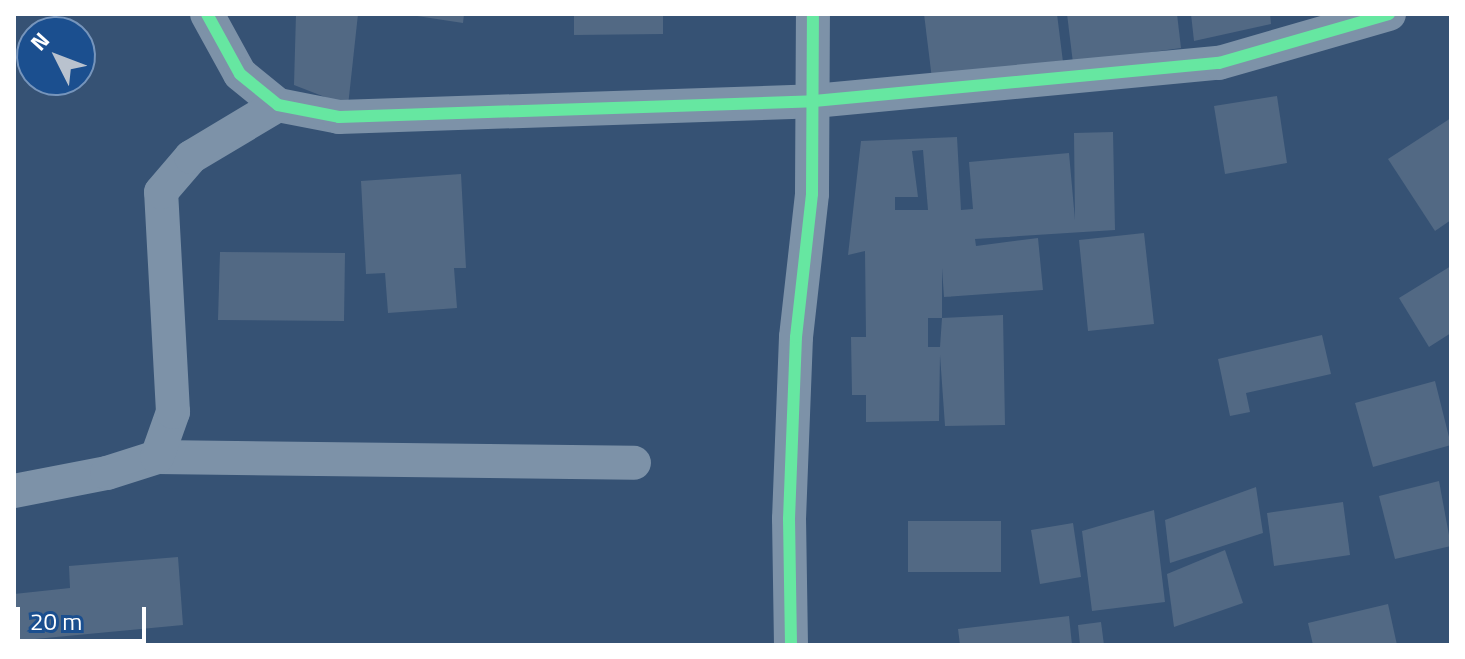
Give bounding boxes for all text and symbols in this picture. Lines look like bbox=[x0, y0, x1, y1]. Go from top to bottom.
north arrow bbox=[16, 16, 96, 96]
text: N bbox=[22, 24, 57, 58]
scale bar bbox=[20, 591, 150, 641]
text: 20 m bbox=[30, 603, 82, 639]

